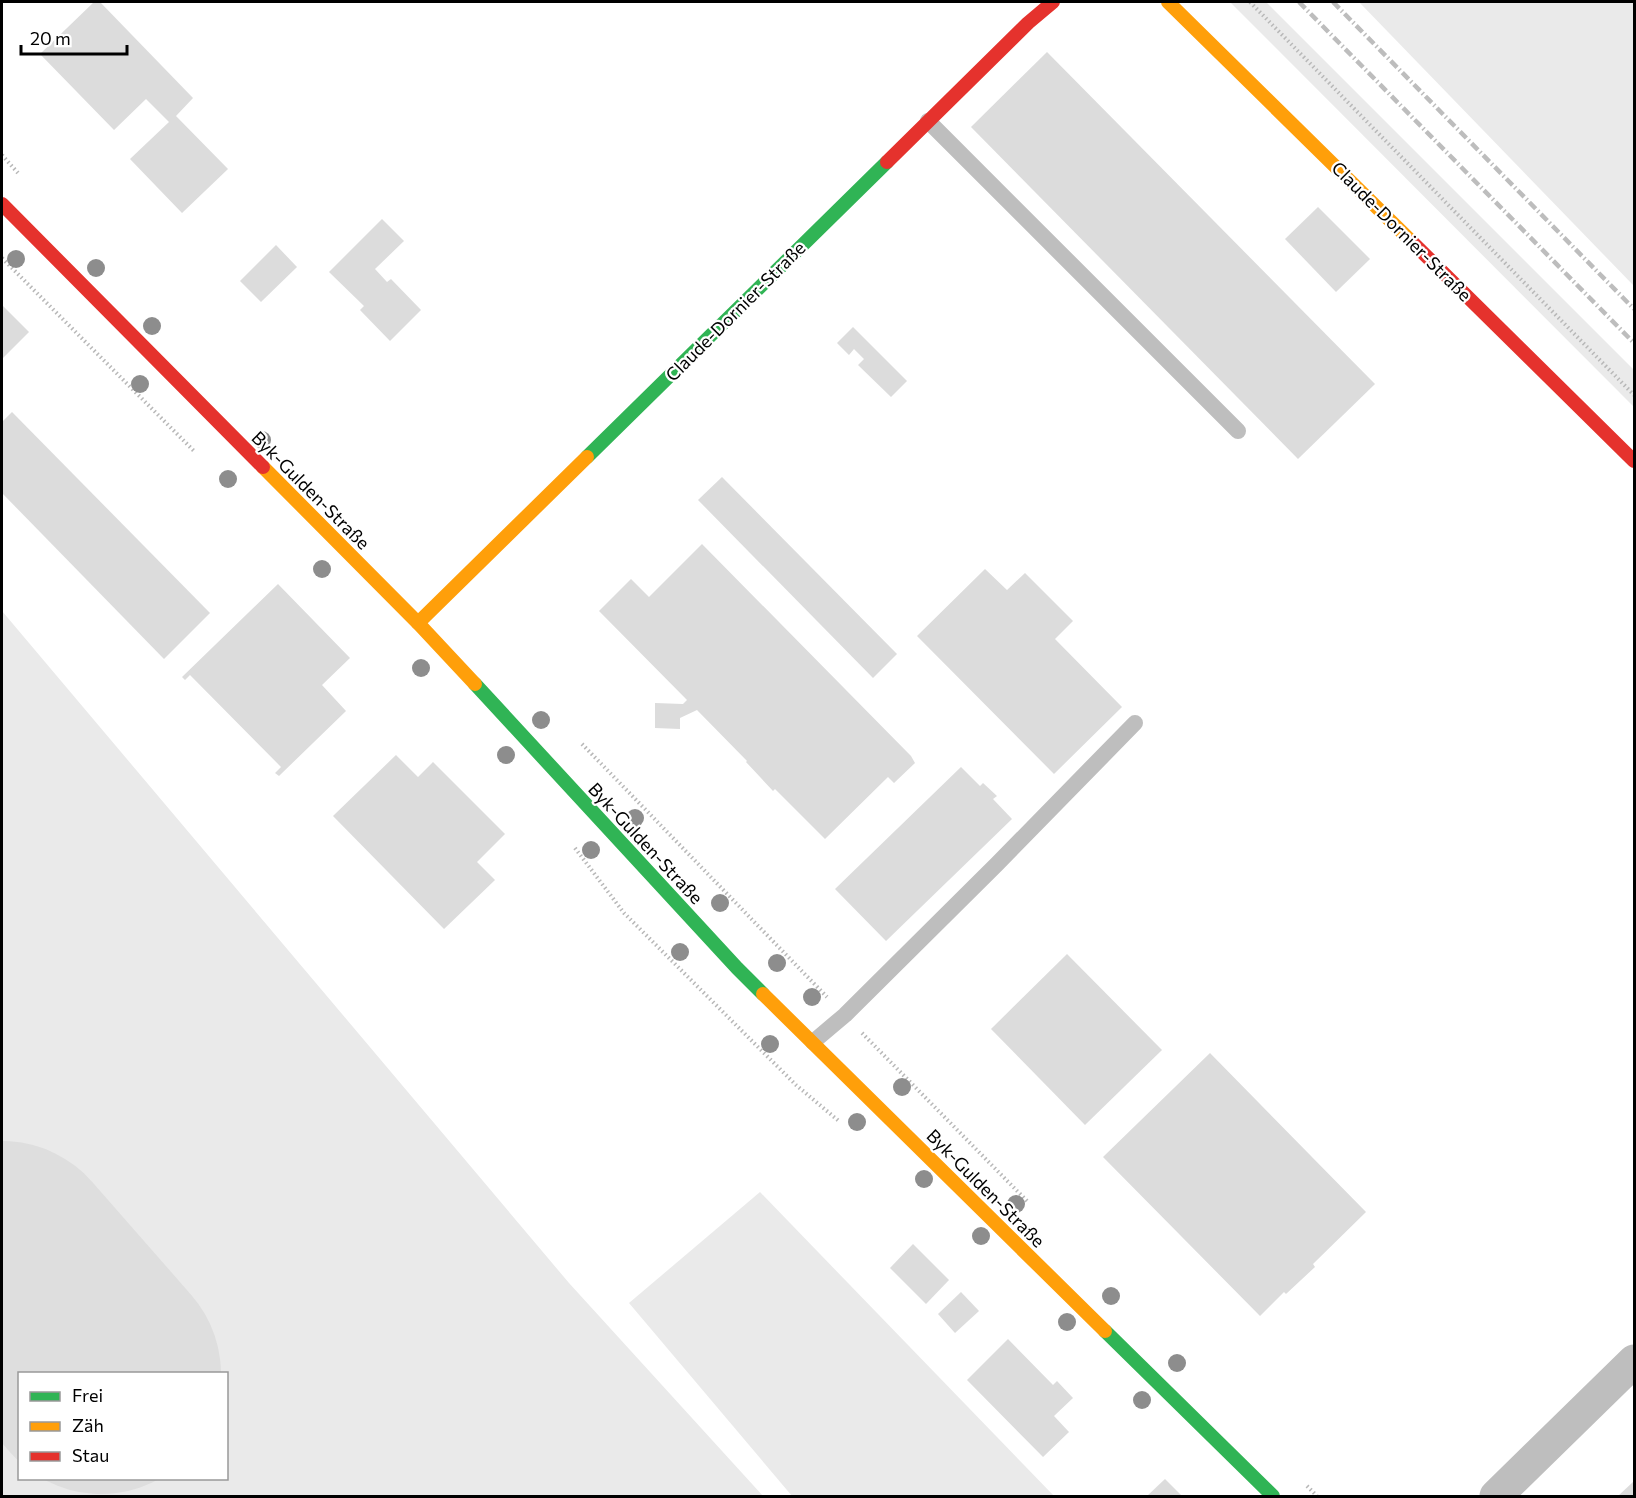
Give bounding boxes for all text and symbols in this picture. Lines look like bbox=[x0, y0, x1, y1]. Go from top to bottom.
scale bar bbox=[21, 18, 128, 56]
text: 20 m bbox=[30, 27, 71, 49]
street label: Claude-Dornier-Straße bbox=[1327, 156, 1477, 306]
street label: Claude-Dornier-Straße bbox=[660, 236, 810, 386]
street label: Byk-Gulden-Straße bbox=[247, 426, 375, 554]
street label: Byk-Gulden-Straße bbox=[584, 778, 708, 908]
street label: Byk-Gulden-Straße bbox=[922, 1124, 1050, 1252]
legend bbox=[18, 1372, 228, 1480]
text: Frei bbox=[72, 1384, 103, 1406]
text: Zäh bbox=[72, 1414, 104, 1436]
text: Stau bbox=[72, 1444, 109, 1466]

